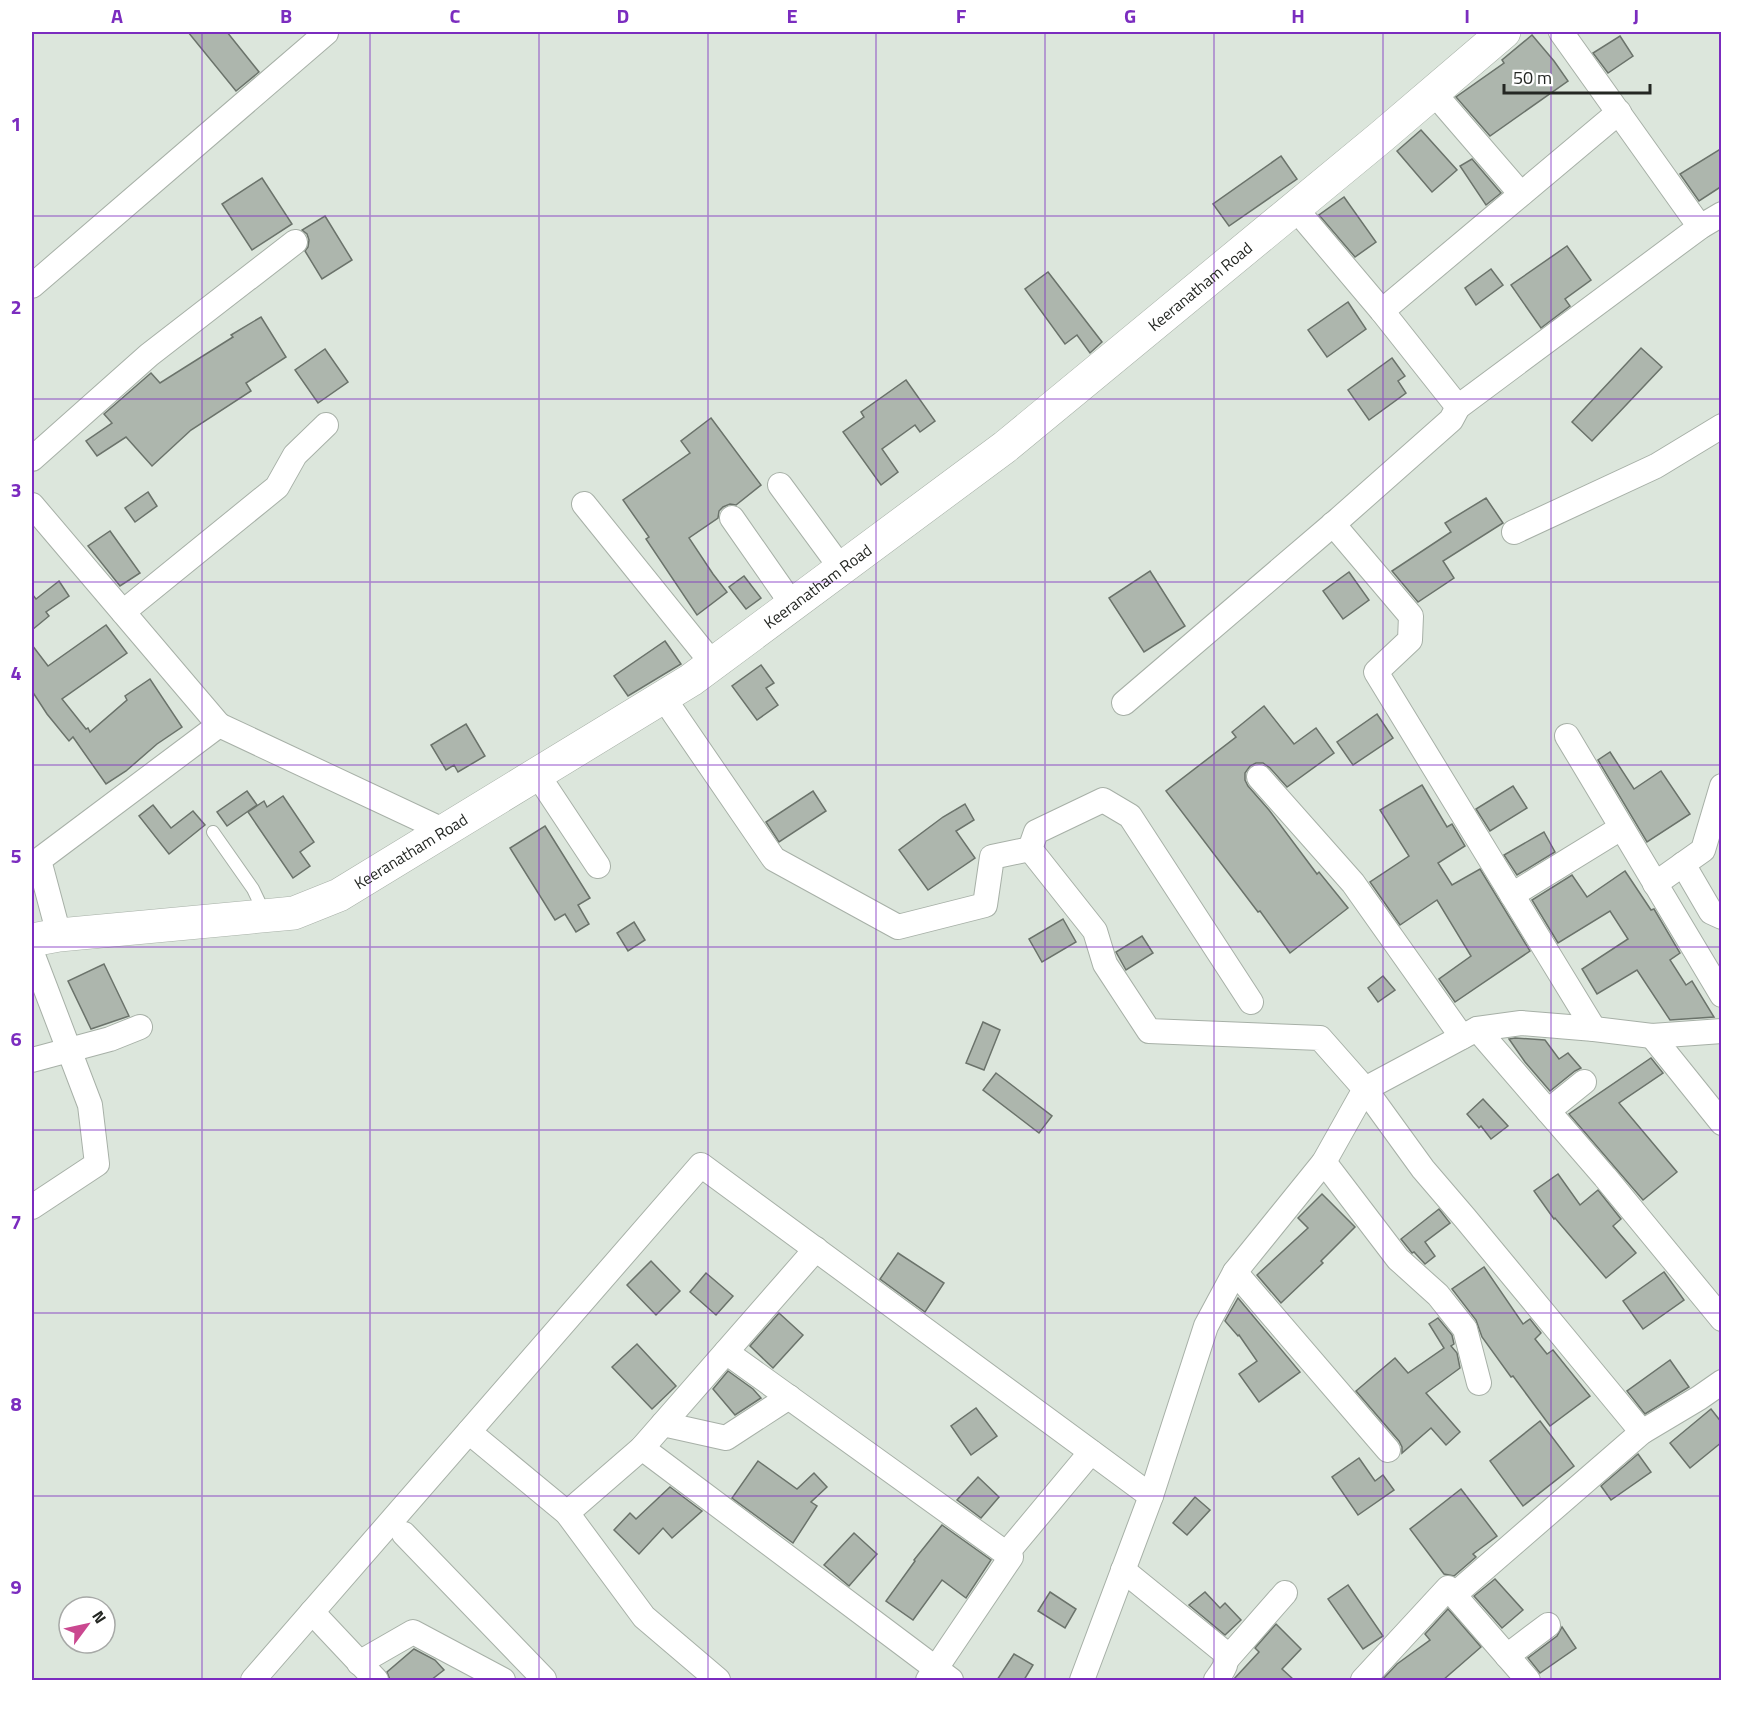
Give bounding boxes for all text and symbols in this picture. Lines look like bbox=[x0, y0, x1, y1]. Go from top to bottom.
text: A bbox=[111, 0, 123, 31]
text: B bbox=[280, 0, 292, 31]
text: C bbox=[450, 0, 461, 31]
text: D bbox=[617, 0, 629, 31]
text: E bbox=[786, 0, 798, 31]
text: F bbox=[956, 0, 967, 31]
text: G bbox=[1124, 0, 1136, 31]
text: H bbox=[1291, 0, 1305, 31]
text: I bbox=[1464, 0, 1470, 31]
text: J bbox=[1633, 0, 1639, 31]
scale bar bbox=[1504, 57, 1650, 95]
text: 50 m bbox=[1513, 64, 1552, 91]
text: 1 bbox=[10, 108, 22, 139]
street label: Keeranatham Road bbox=[1142, 236, 1257, 337]
text: 2 bbox=[10, 291, 22, 322]
text: 3 bbox=[10, 474, 22, 505]
street label: Keeranatham Road bbox=[759, 538, 877, 634]
text: 4 bbox=[10, 657, 22, 688]
street label: Keeranatham Road bbox=[349, 807, 472, 895]
text: 5 bbox=[10, 840, 22, 871]
text: 6 bbox=[10, 1023, 22, 1054]
text: 7 bbox=[10, 1206, 22, 1237]
text: 8 bbox=[10, 1388, 22, 1419]
text: 9 bbox=[10, 1571, 22, 1602]
north arrow bbox=[57, 1595, 117, 1655]
text: N bbox=[86, 1606, 113, 1628]

